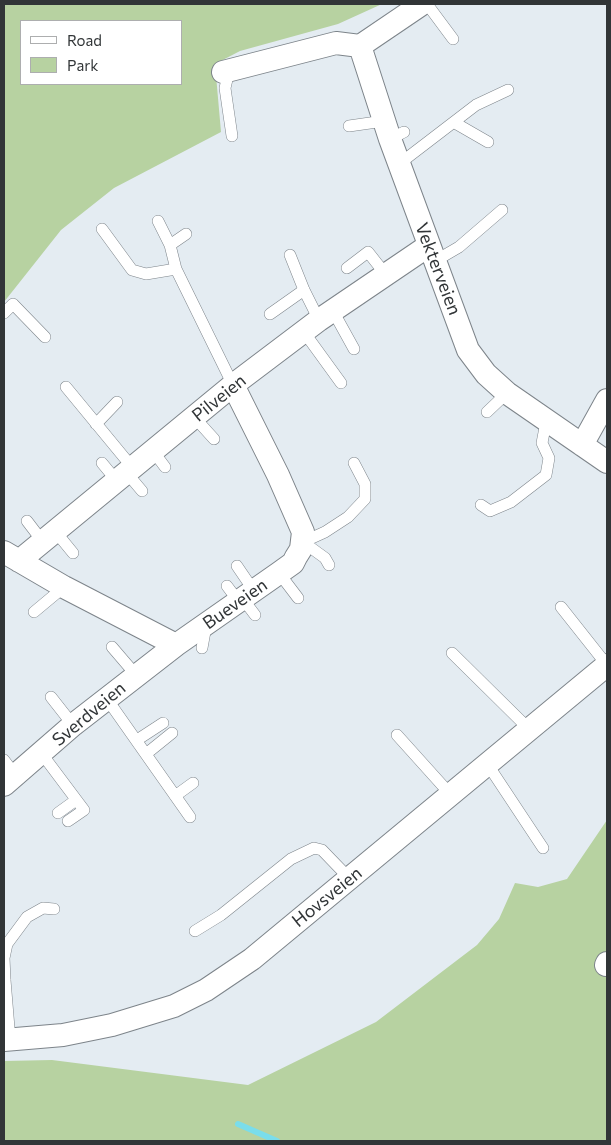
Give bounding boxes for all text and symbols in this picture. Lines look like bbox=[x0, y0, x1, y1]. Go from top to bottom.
legend bbox=[20, 20, 182, 85]
text: Road bbox=[67, 31, 102, 49]
text: Park bbox=[67, 56, 98, 74]
street label: Vekterveien bbox=[411, 220, 465, 318]
street label: Pilveien bbox=[188, 370, 250, 426]
street label: Bueveien bbox=[199, 574, 271, 634]
street label: Sverdveien bbox=[48, 677, 130, 751]
street label: Hovsveien bbox=[288, 862, 366, 932]

